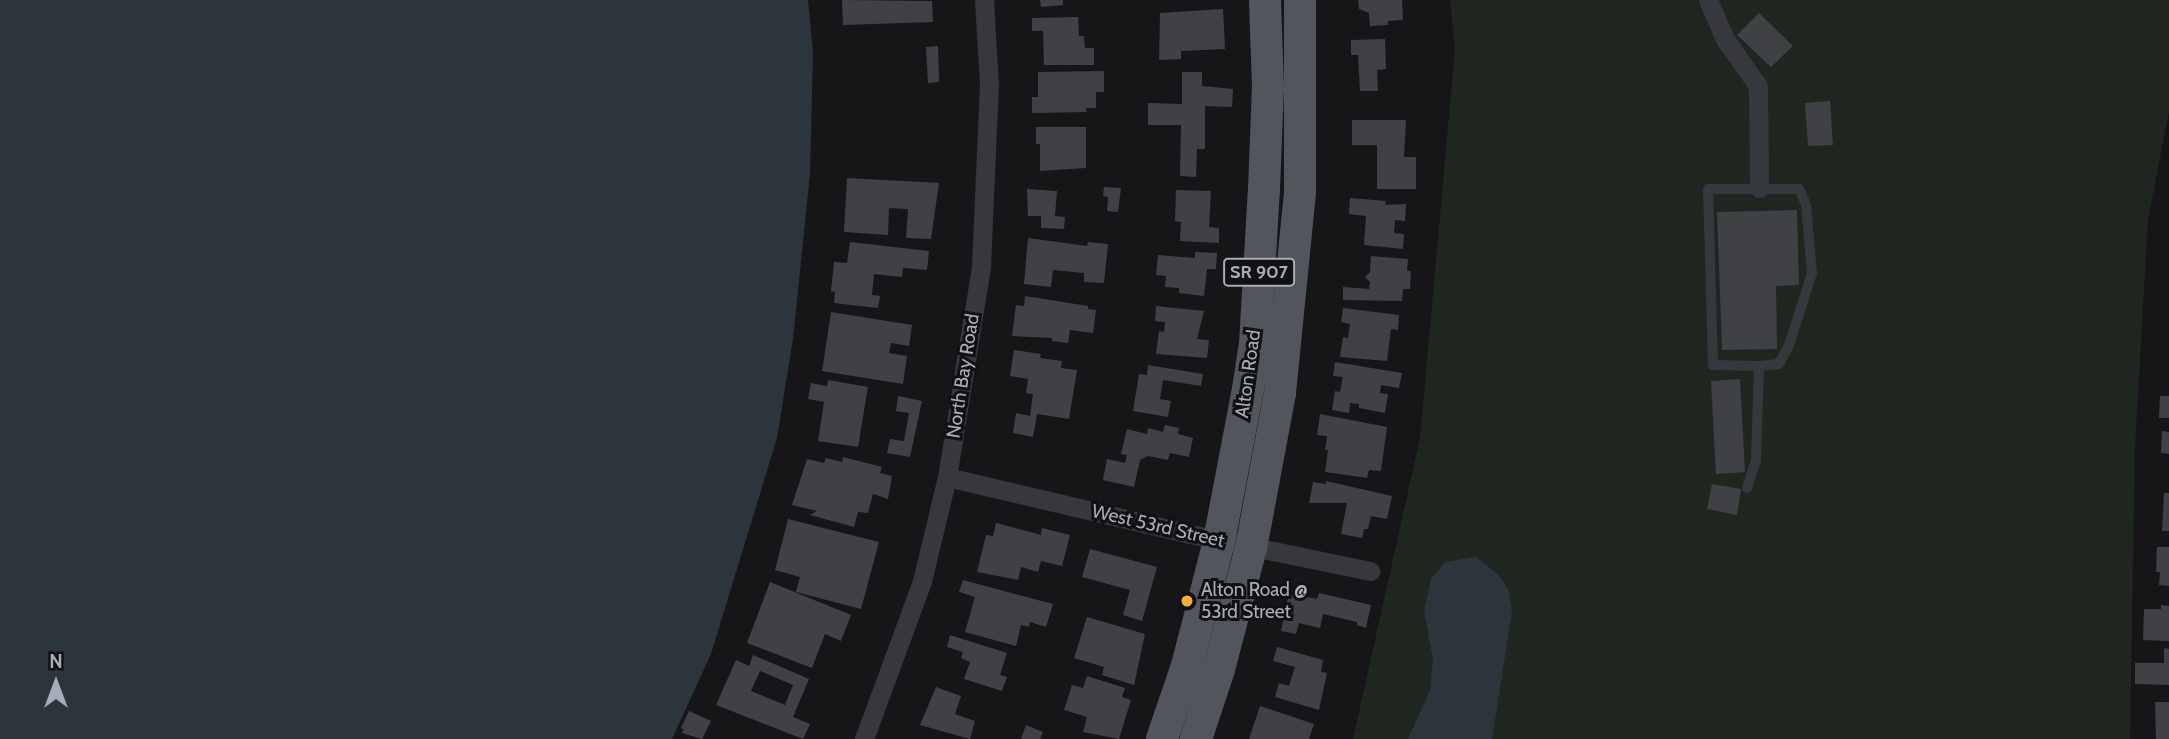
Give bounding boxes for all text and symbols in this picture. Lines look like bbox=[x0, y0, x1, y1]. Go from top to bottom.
road number: SR 907 bbox=[1222, 258, 1296, 286]
street label: North Bay Road bbox=[942, 312, 984, 440]
street label: Alton Road bbox=[1231, 328, 1265, 420]
street label: West 53rd Street bbox=[1089, 500, 1227, 552]
place label: Alton Road @ 53rd Street bbox=[1201, 579, 1308, 623]
marker: Alton Road @ 53rd Street bbox=[1179, 593, 1195, 609]
north arrow bbox=[21, 648, 91, 718]
text: N bbox=[49, 650, 63, 673]

